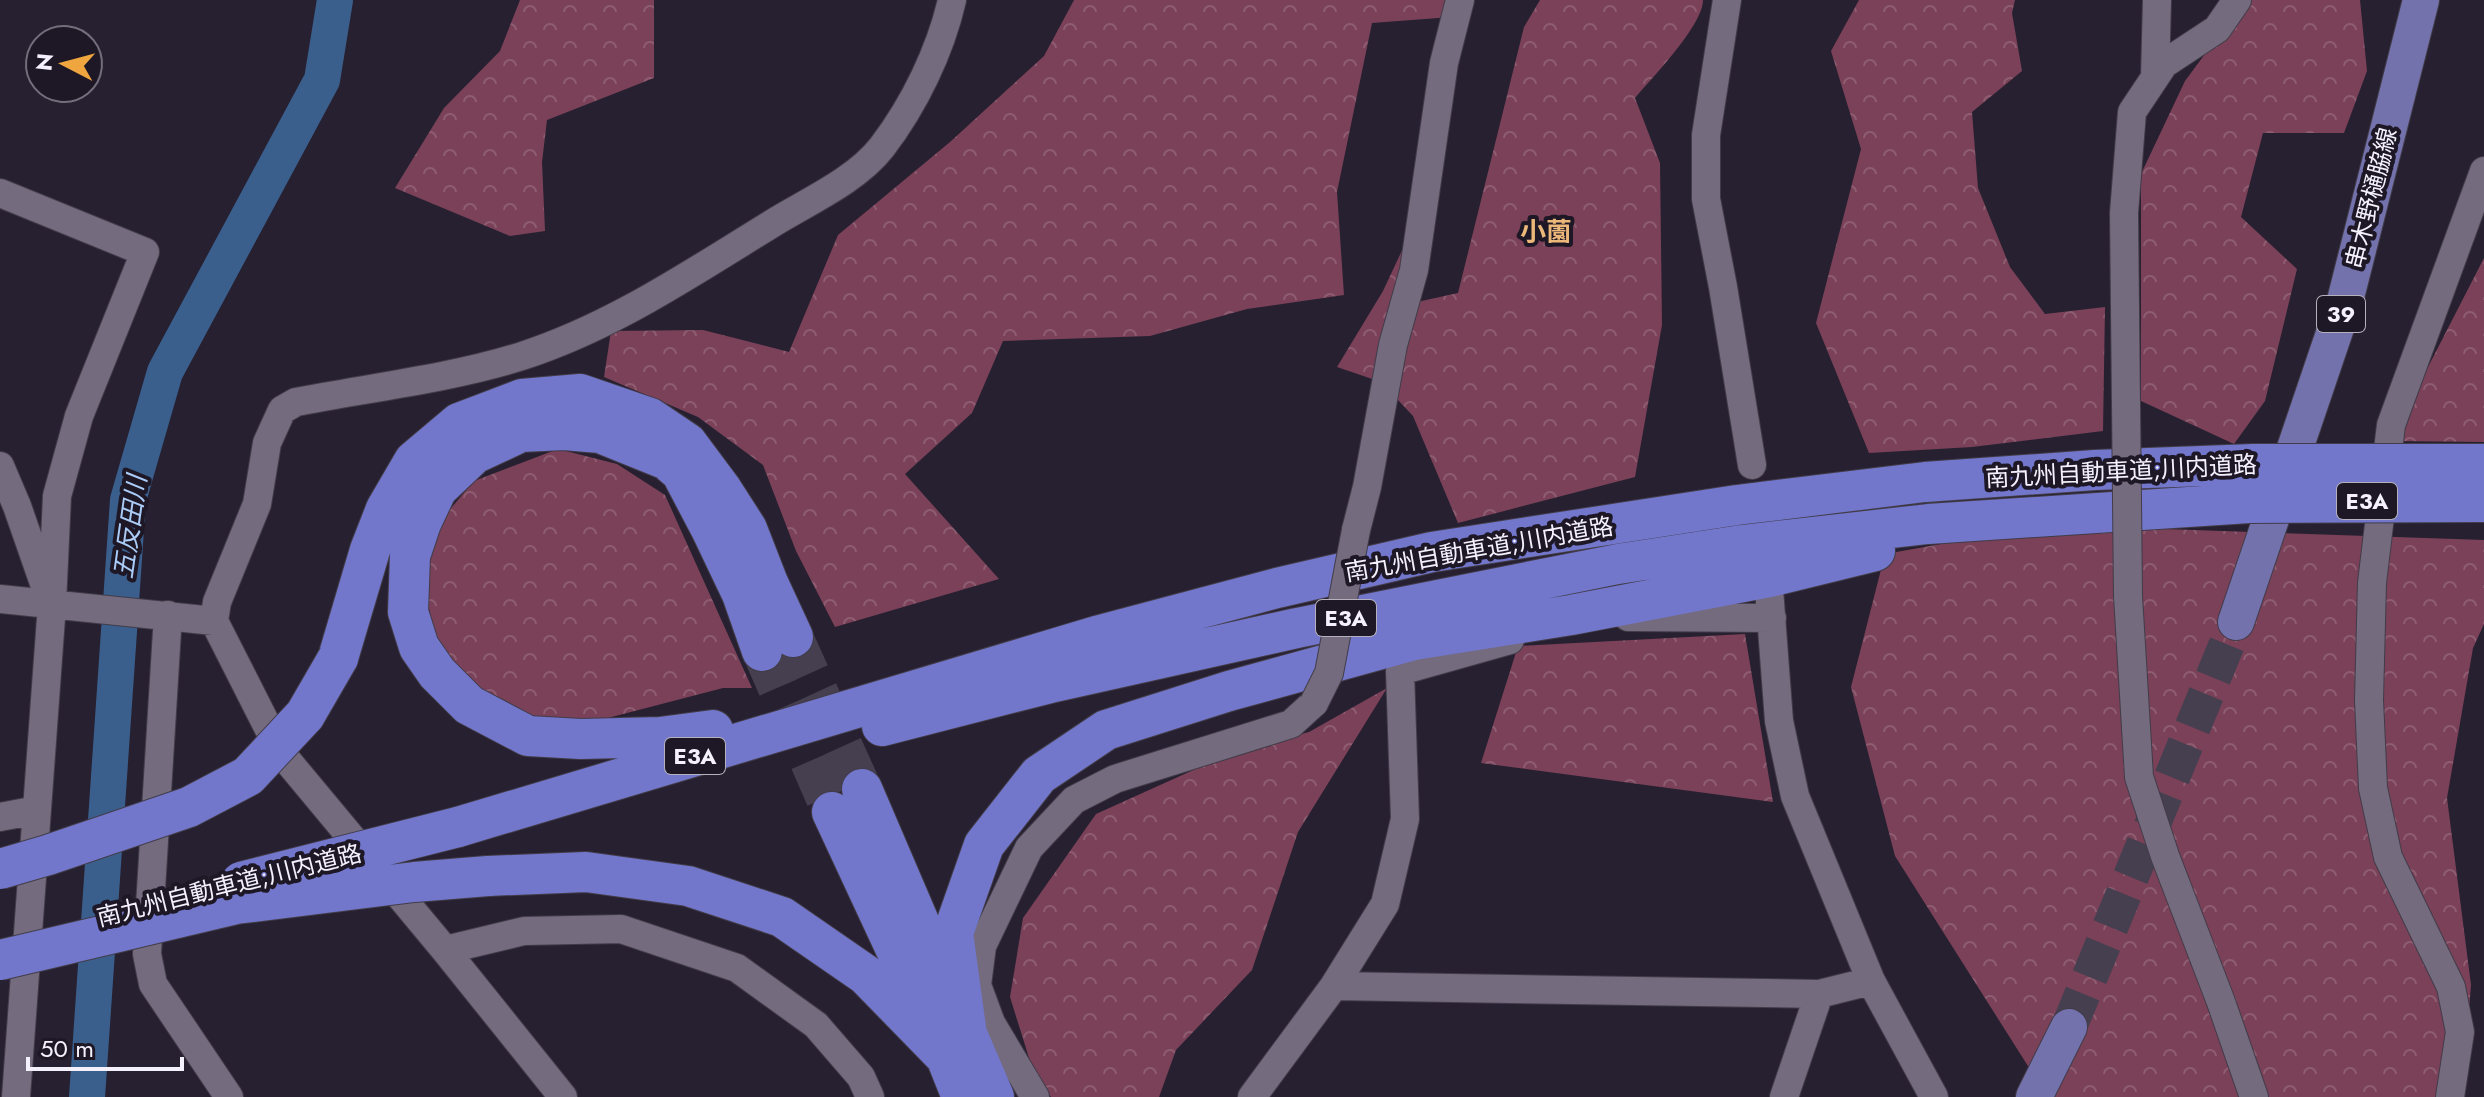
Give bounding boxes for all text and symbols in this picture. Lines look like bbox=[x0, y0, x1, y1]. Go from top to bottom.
north arrow bbox=[24, 24, 104, 104]
text: N bbox=[27, 52, 61, 72]
street label: 串木野樋脇線 bbox=[2337, 124, 2405, 272]
district label: 小薗 bbox=[1520, 213, 1572, 251]
road number: 39 bbox=[2317, 296, 2365, 332]
street label: 南九州自動車道;川内道路 bbox=[1984, 446, 2258, 496]
water label: 五反田川 bbox=[104, 470, 156, 581]
road number: E3A bbox=[2337, 483, 2397, 519]
street label: 南九州自動車道;川内道路 bbox=[1342, 508, 1616, 590]
road number: E3A bbox=[1316, 600, 1376, 636]
road number: E3A bbox=[665, 738, 725, 774]
street label: 南九州自動車道;川内道路 bbox=[93, 835, 365, 935]
scale bar bbox=[28, 1021, 182, 1071]
text: 50 m bbox=[40, 1031, 94, 1066]

